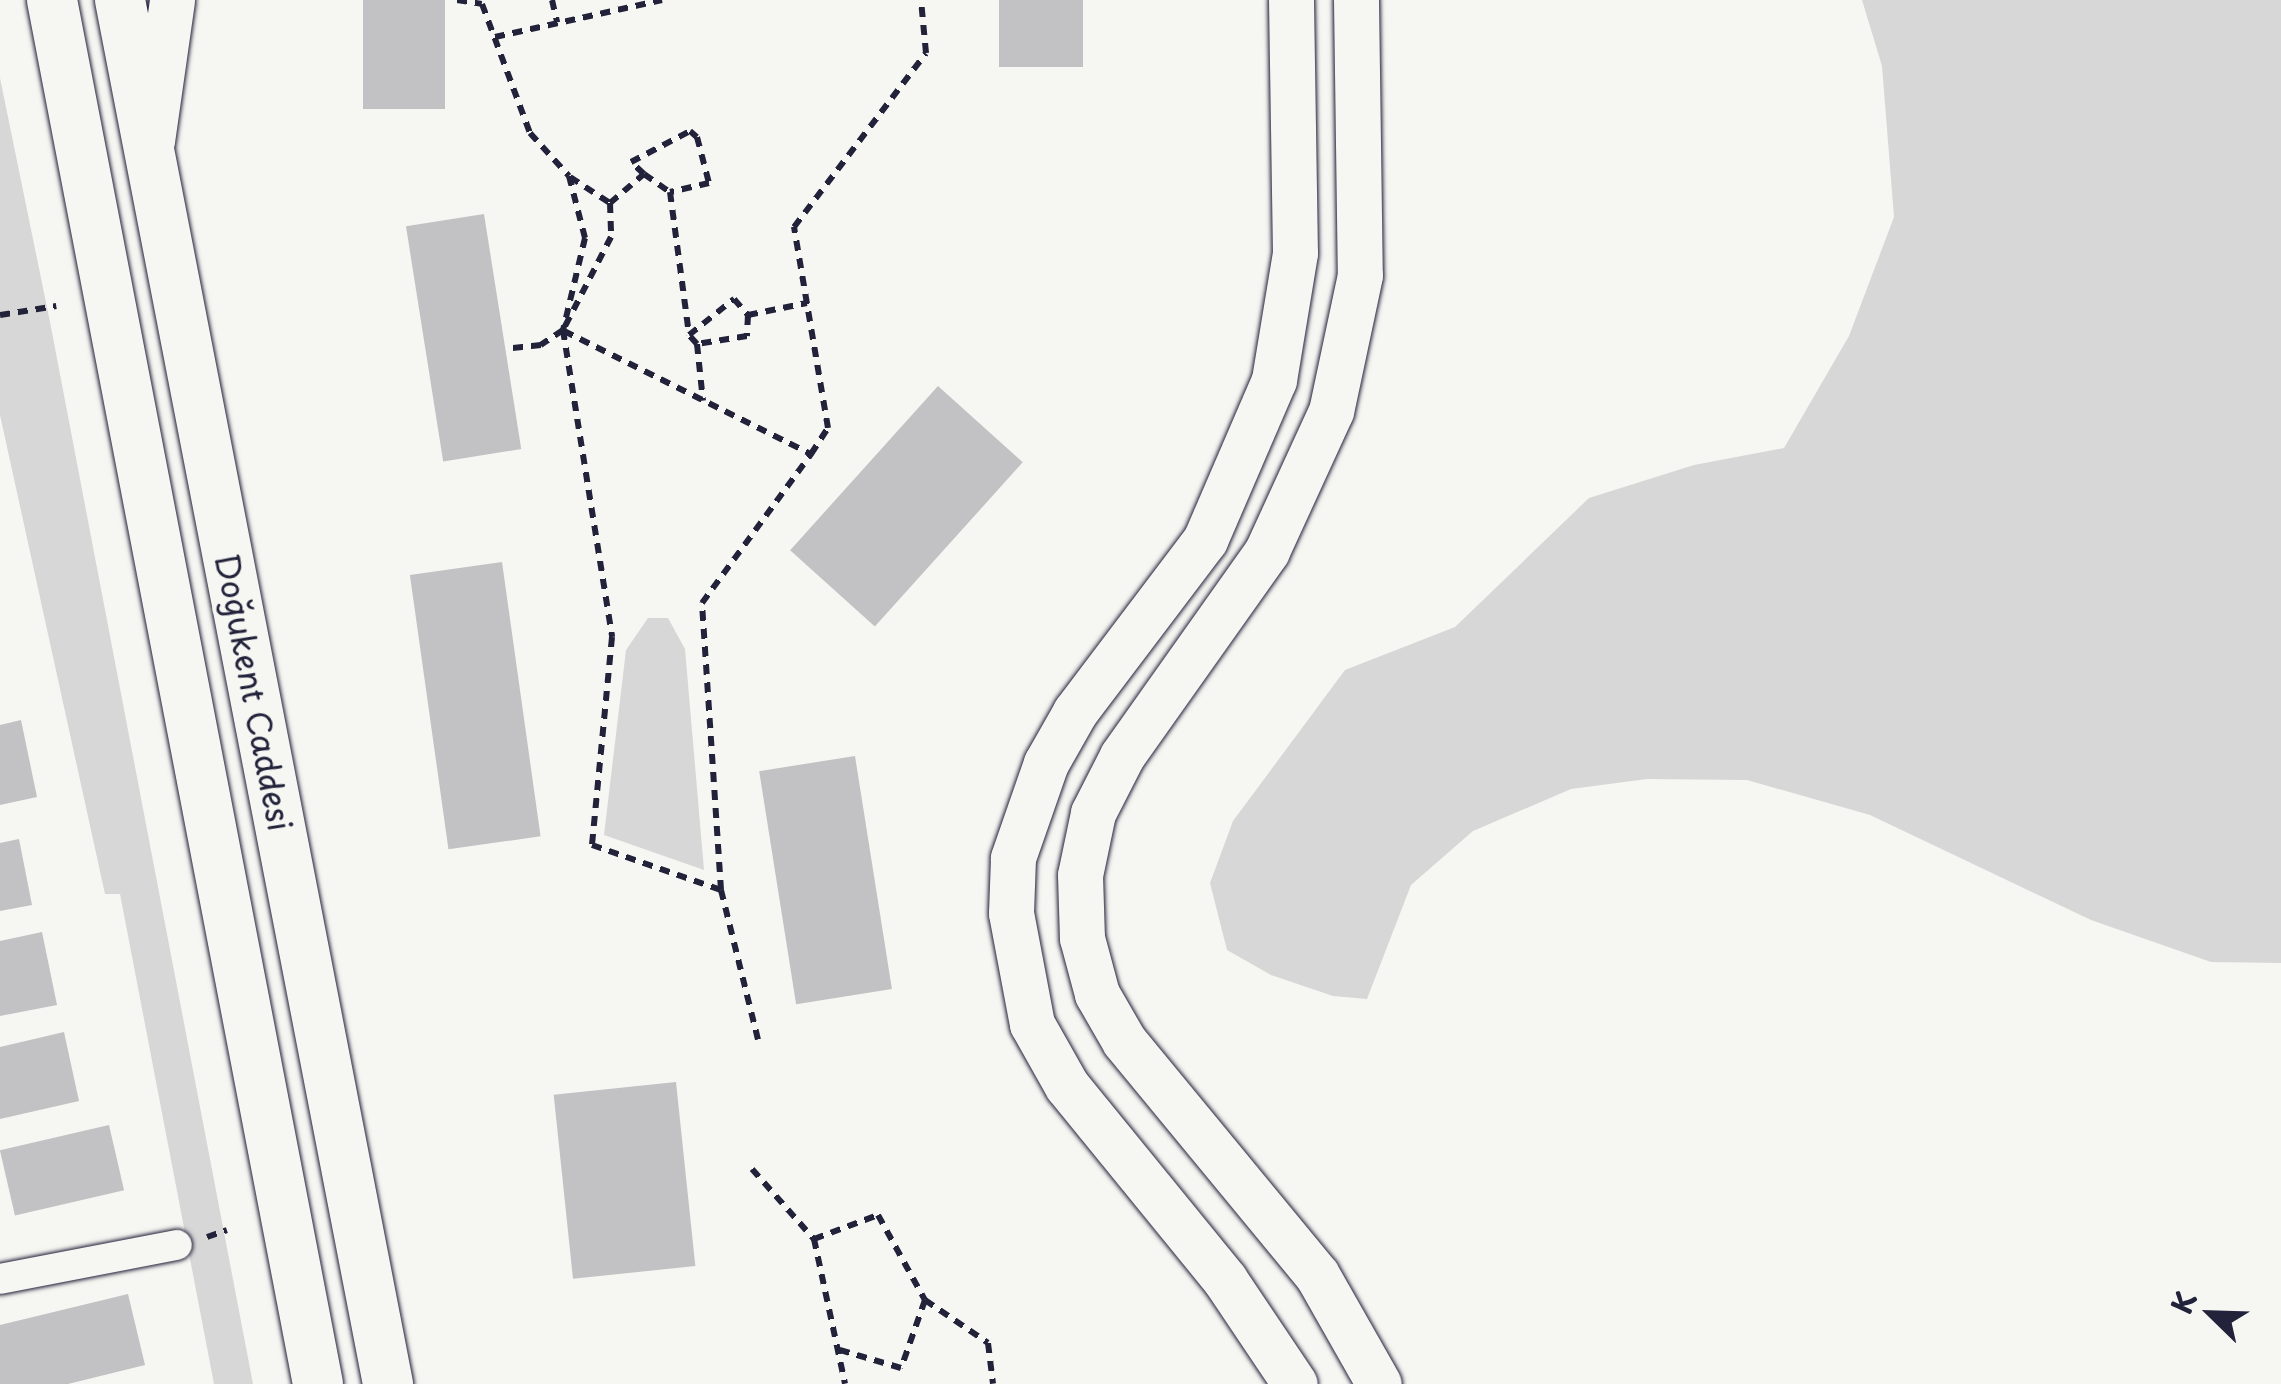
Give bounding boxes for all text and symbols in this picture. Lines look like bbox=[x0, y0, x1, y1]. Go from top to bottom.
street label: Doğukent Caddesi bbox=[208, 550, 300, 834]
north arrow bbox=[2161, 1264, 2261, 1364]
text: K bbox=[2159, 1284, 2207, 1320]

